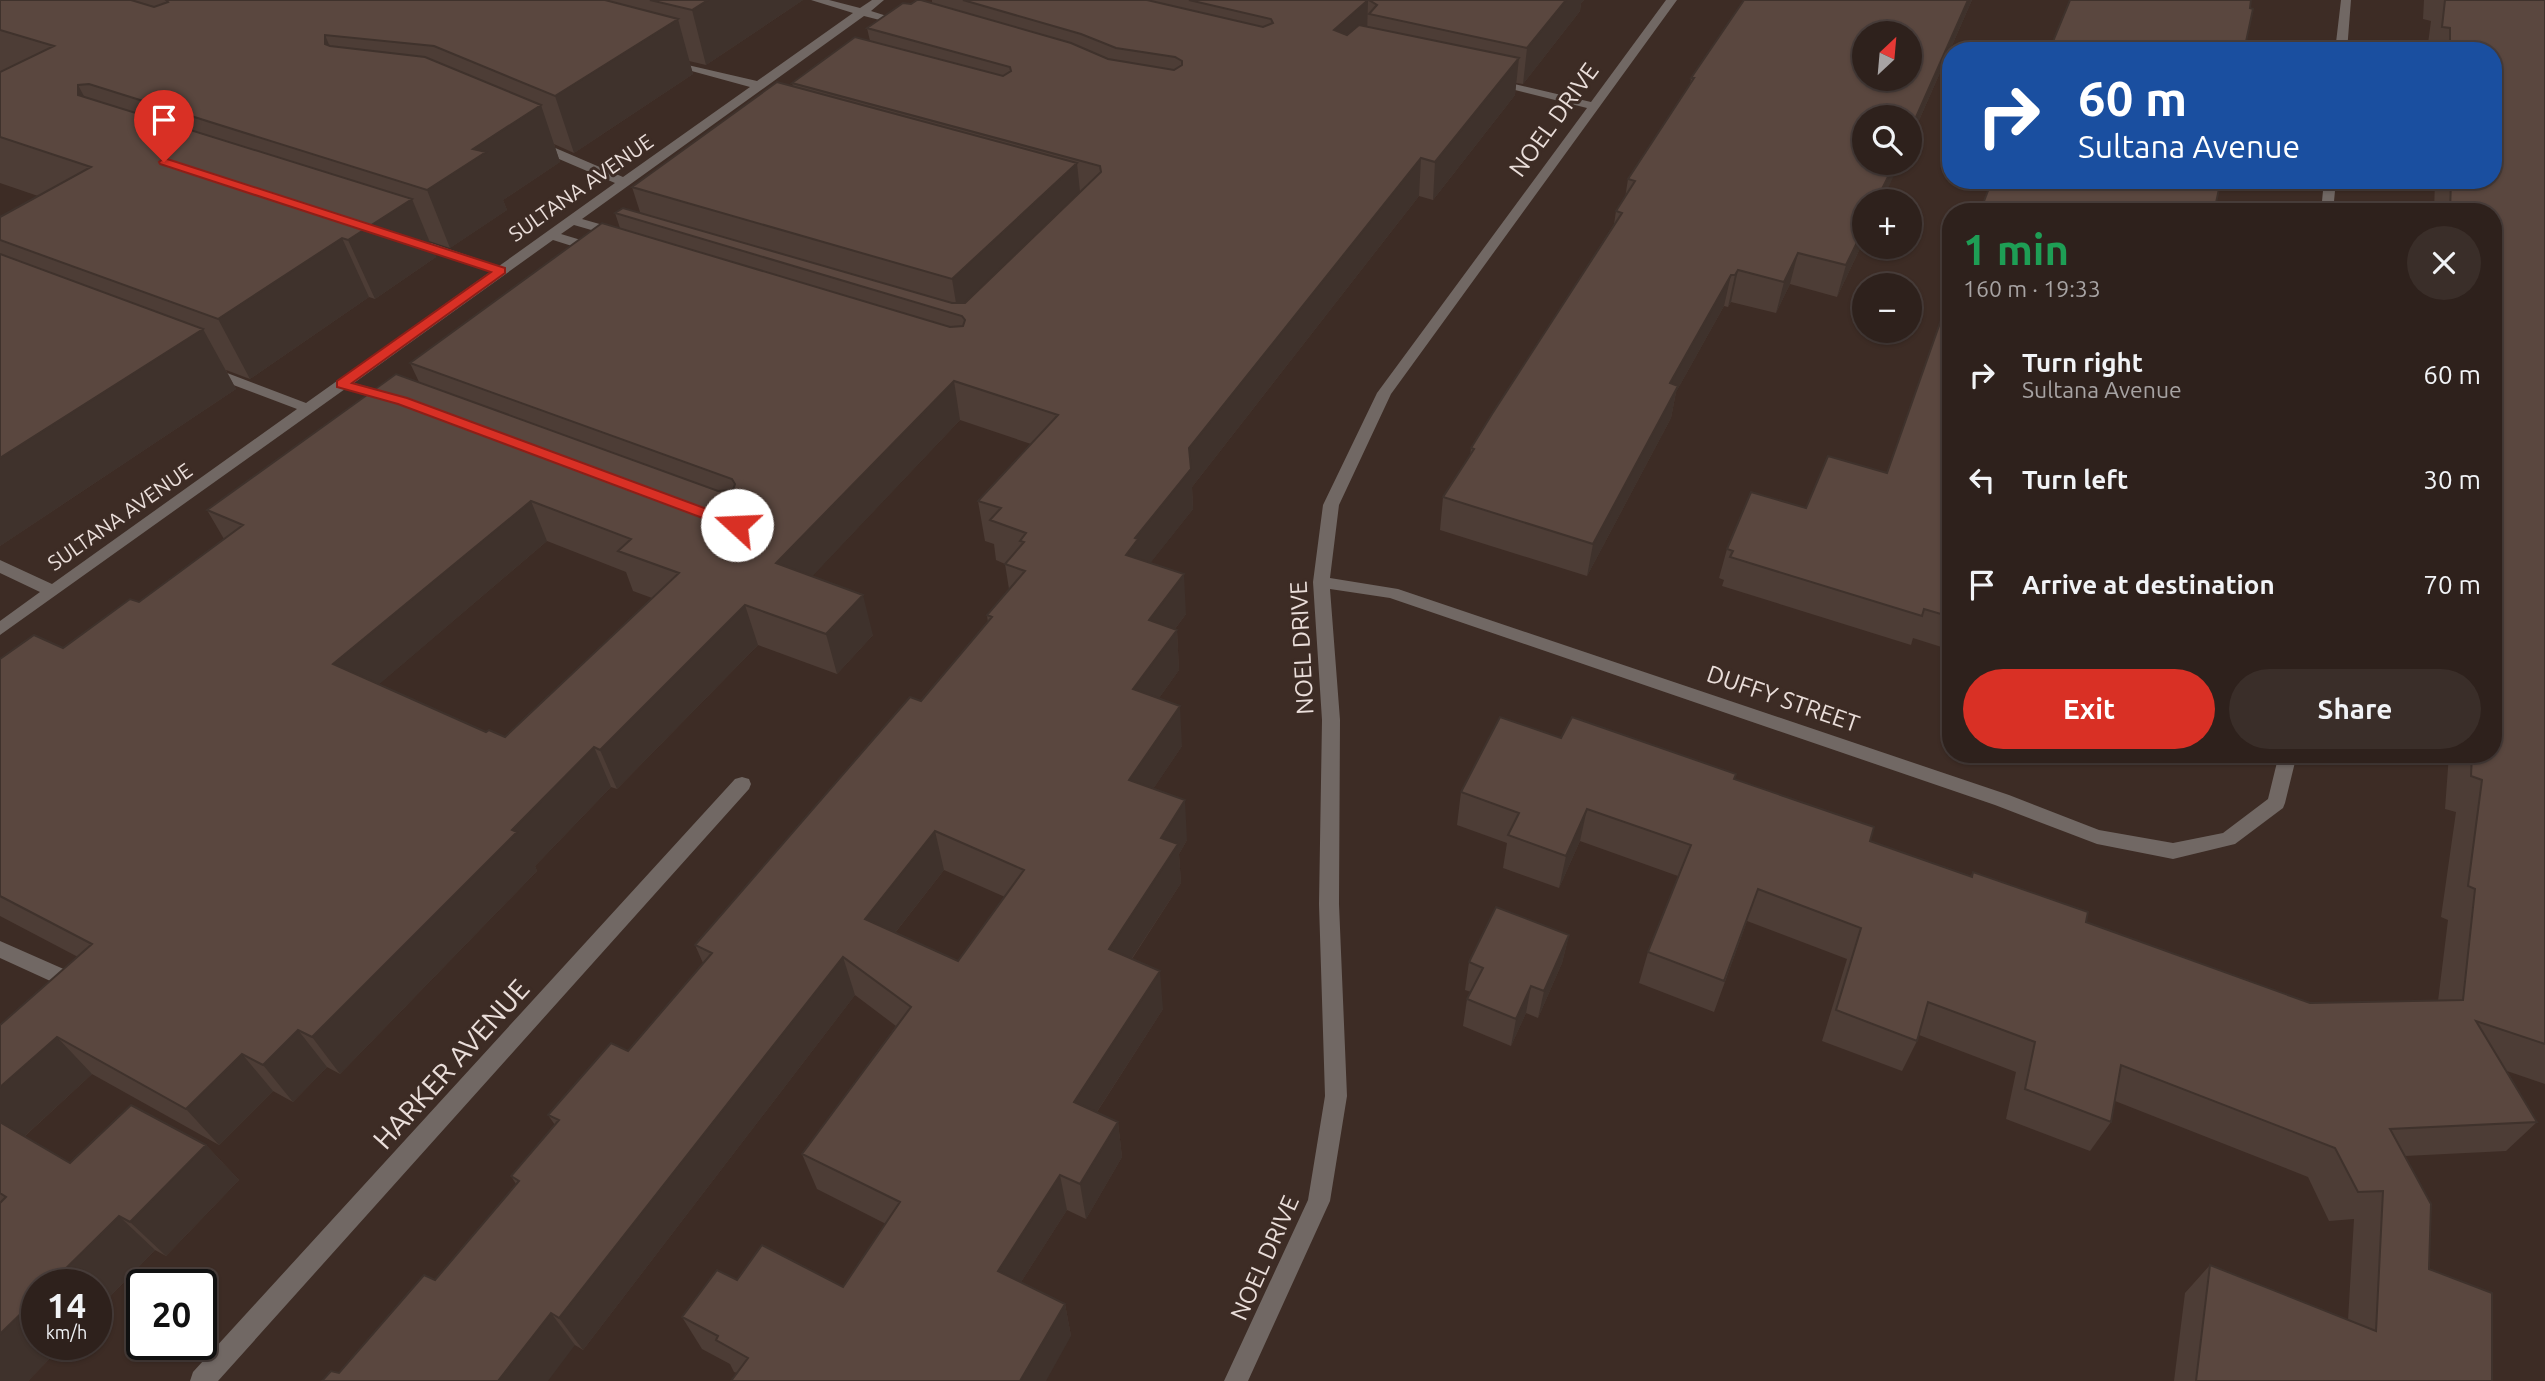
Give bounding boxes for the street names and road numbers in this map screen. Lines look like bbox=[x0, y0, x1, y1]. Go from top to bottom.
street label: NOEL DRIVE bbox=[1503, 58, 1604, 182]
street label: SULTANA AVENUE bbox=[504, 128, 657, 246]
street label: SULTANA AVENUE bbox=[43, 457, 196, 575]
street label: NOEL DRIVE bbox=[1285, 581, 1318, 716]
street label: DUFFY STREET bbox=[1703, 660, 1863, 737]
street label: HARKER AVENUE bbox=[367, 973, 535, 1155]
street label: NOEL DRIVE bbox=[1225, 1191, 1304, 1324]

